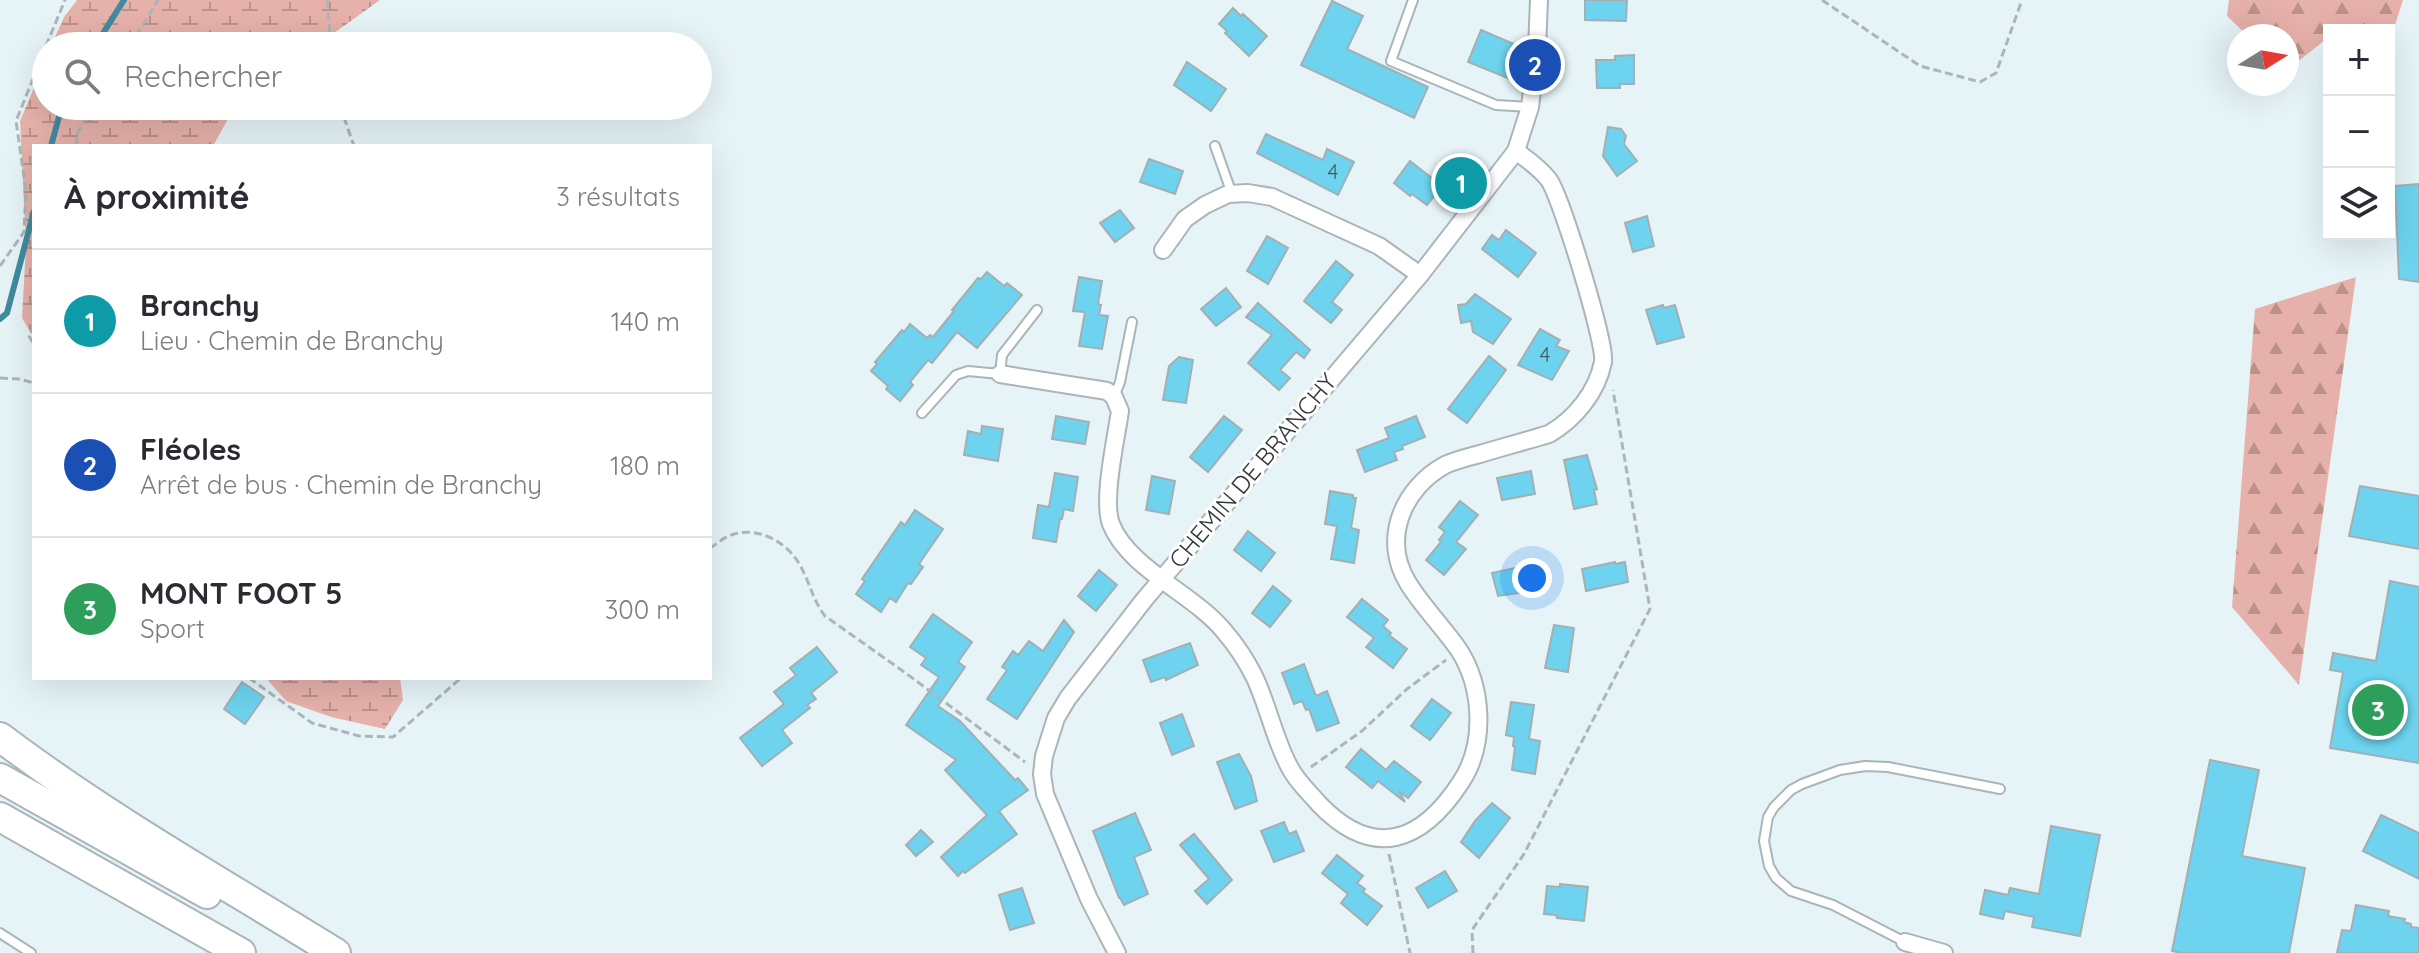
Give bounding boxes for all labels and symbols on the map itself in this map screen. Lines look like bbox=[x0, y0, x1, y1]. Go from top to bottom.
north arrow bbox=[2227, 24, 2299, 96]
pin: 2 bbox=[1509, 35, 1561, 95]
pin: 1 bbox=[1435, 153, 1487, 213]
house number: 4 bbox=[1328, 159, 1338, 184]
house number: 4 bbox=[1540, 342, 1550, 367]
street label: CHEMIN DE BRANCHY bbox=[1162, 367, 1342, 574]
your location bbox=[1512, 558, 1552, 598]
pin: 3 bbox=[2352, 680, 2404, 740]

